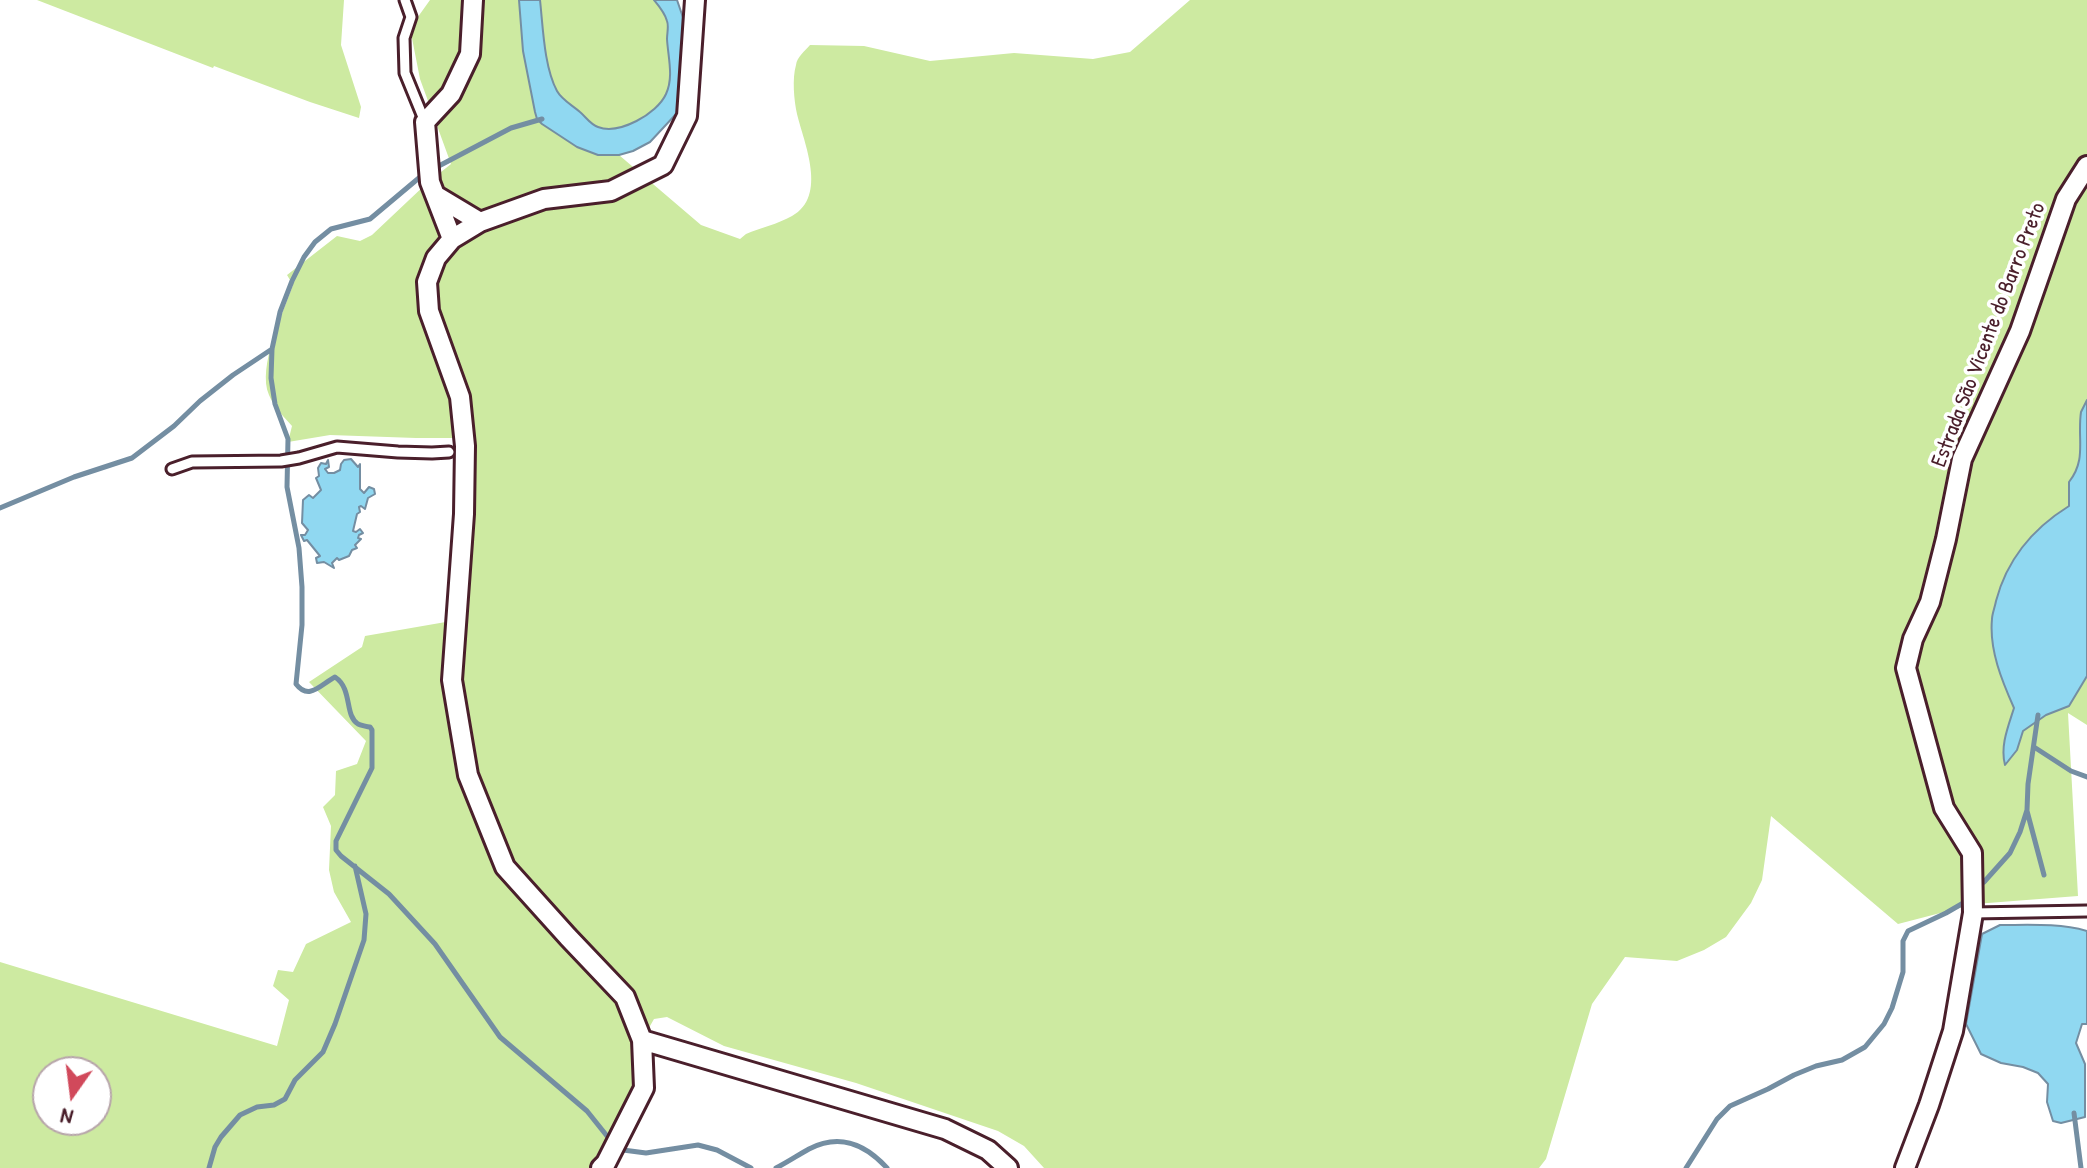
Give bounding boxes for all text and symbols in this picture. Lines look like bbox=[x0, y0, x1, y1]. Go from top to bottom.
street label: Estrada São Vicente do Barro Preto bbox=[1926, 199, 2052, 471]
north arrow bbox=[32, 1056, 112, 1136]
text: N bbox=[57, 1101, 76, 1133]

